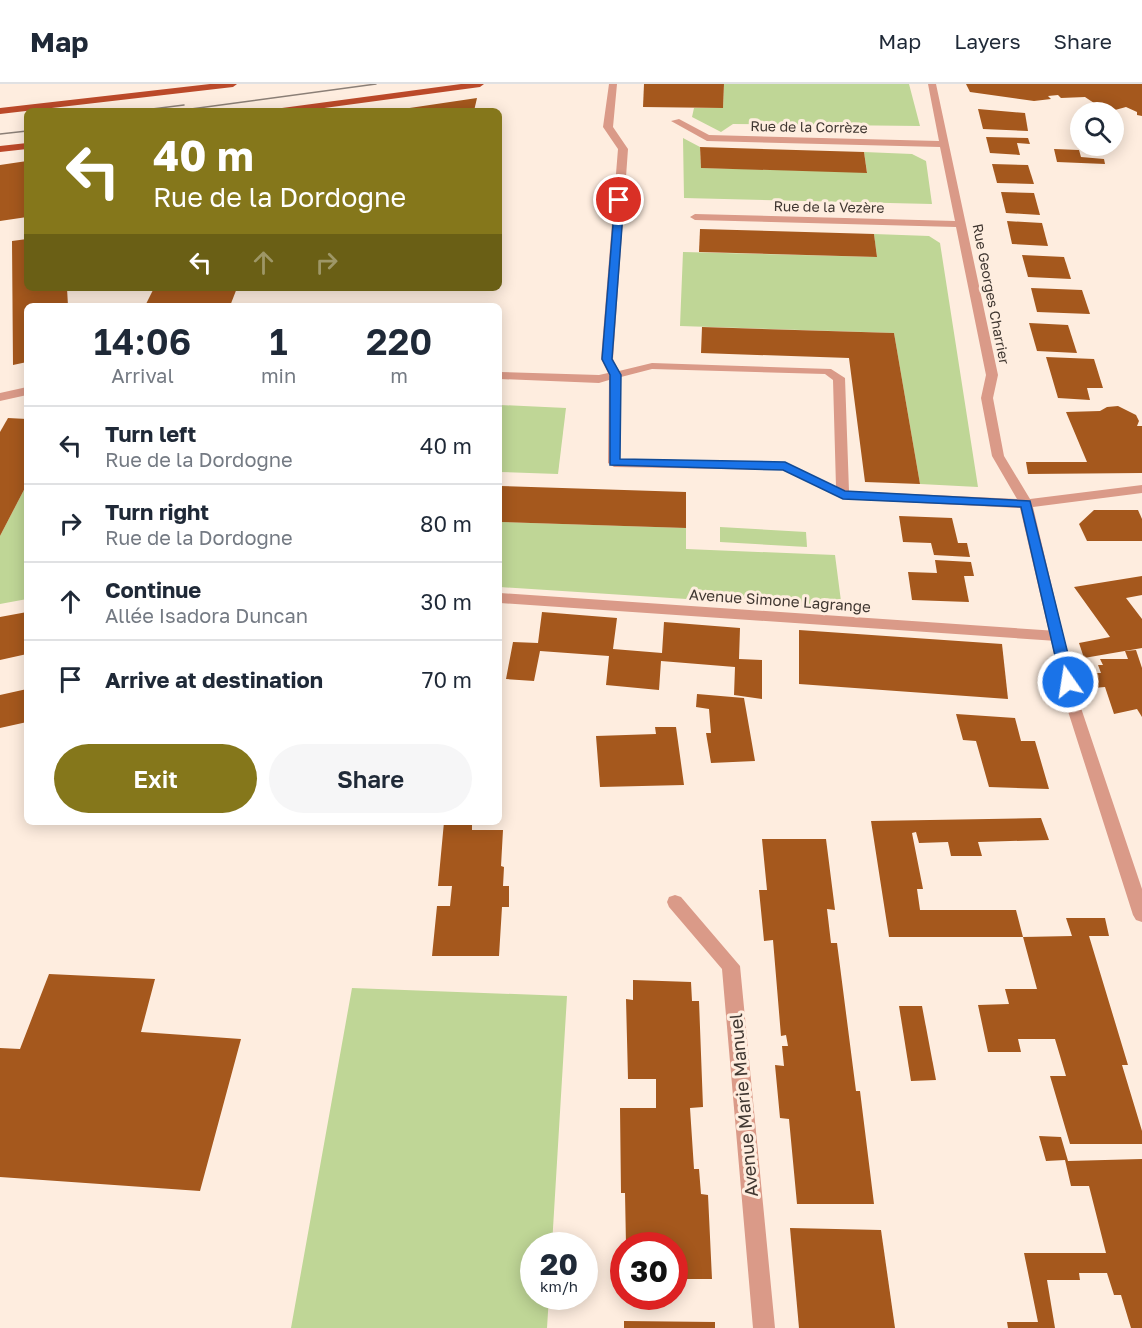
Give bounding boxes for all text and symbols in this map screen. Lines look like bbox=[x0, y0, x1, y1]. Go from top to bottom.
text: Map bbox=[30, 25, 88, 58]
text: Map bbox=[878, 28, 921, 54]
text: Layers bbox=[954, 28, 1021, 54]
text: Share bbox=[1054, 28, 1112, 54]
map controls bbox=[1070, 102, 1124, 156]
button: search bbox=[1070, 102, 1124, 156]
street label: Rue de la Corrèze bbox=[750, 117, 868, 136]
text: 40 m bbox=[153, 130, 254, 180]
icon: left bbox=[54, 132, 132, 210]
pin bbox=[593, 174, 644, 225]
text: Rue de la Dordogne bbox=[153, 181, 406, 213]
icon: arrive bbox=[602, 183, 635, 216]
street label: Rue de la Vezère bbox=[773, 197, 885, 216]
street label: Rue Georges Charrier bbox=[970, 222, 1014, 366]
icon: left bbox=[184, 246, 217, 279]
icon: ahead bbox=[247, 246, 280, 279]
icon: right bbox=[310, 246, 343, 279]
text: 14:06 bbox=[94, 320, 191, 363]
text: 1 bbox=[270, 320, 288, 363]
text: 220 bbox=[366, 320, 432, 363]
text: Arrival bbox=[111, 363, 174, 387]
text: min bbox=[261, 363, 296, 387]
text: m bbox=[390, 363, 408, 387]
text: Turn left bbox=[105, 420, 196, 447]
icon: left bbox=[54, 429, 87, 462]
text: 40 m bbox=[420, 432, 472, 459]
text: Rue de la Dordogne bbox=[105, 447, 293, 471]
text: Turn right bbox=[105, 498, 209, 525]
icon: right bbox=[54, 507, 87, 540]
text: 80 m bbox=[420, 510, 472, 537]
text: Rue de la Dordogne bbox=[105, 525, 293, 549]
text: Continue bbox=[105, 576, 201, 603]
icon: ahead bbox=[54, 585, 87, 618]
street label: Avenue Simone Lagrange bbox=[689, 585, 872, 615]
text: 30 m bbox=[421, 588, 472, 615]
text: Allée Isadora Duncan bbox=[105, 603, 308, 627]
position arrow bbox=[1036, 650, 1100, 714]
icon: arrive bbox=[54, 663, 87, 696]
text: Arrive at destination bbox=[105, 666, 323, 693]
text: 70 m bbox=[422, 666, 472, 693]
button: Exit bbox=[54, 744, 257, 813]
button: Share bbox=[269, 744, 472, 813]
street label: Avenue Marie Manuel bbox=[724, 1012, 762, 1198]
speed limit sign: 30 bbox=[610, 1232, 688, 1310]
text: 20 bbox=[540, 1246, 578, 1282]
text: km/h bbox=[540, 1277, 578, 1295]

